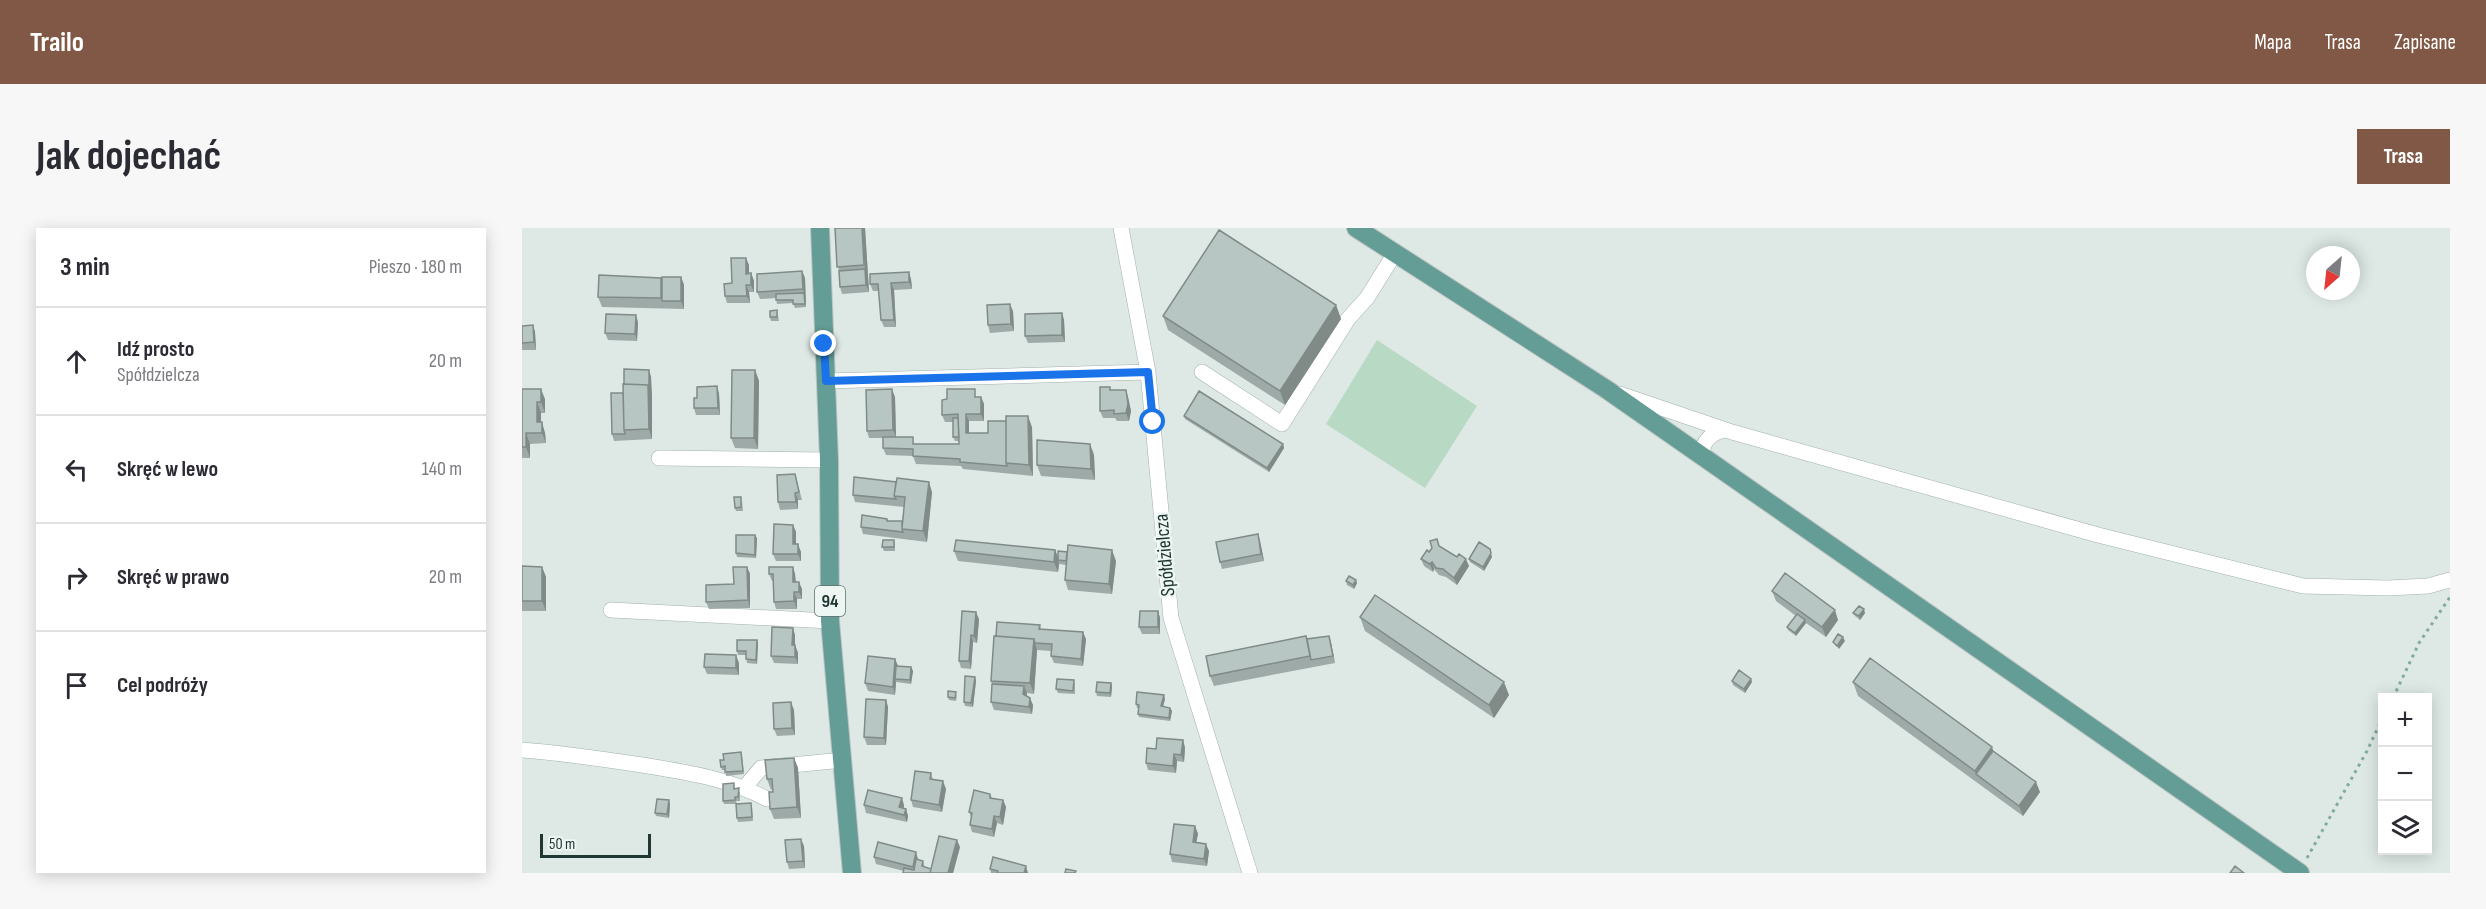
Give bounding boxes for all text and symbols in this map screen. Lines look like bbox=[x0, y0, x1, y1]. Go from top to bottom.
text: Trailo bbox=[30, 26, 84, 59]
text: Mapa bbox=[2254, 30, 2292, 55]
text: Trasa bbox=[2325, 30, 2361, 55]
text: Zapisane bbox=[2394, 30, 2456, 55]
button: Trasa bbox=[2357, 129, 2450, 184]
text: Jak dojechać bbox=[36, 131, 221, 182]
north arrow bbox=[2306, 246, 2360, 300]
text: 3 min bbox=[60, 252, 110, 283]
text: Pieszo · 180 m bbox=[369, 255, 462, 279]
route end bbox=[810, 330, 836, 356]
text: Idź prosto bbox=[117, 336, 194, 363]
icon: ahead bbox=[60, 345, 93, 378]
text: 20 m bbox=[429, 349, 462, 373]
text: Spółdzielcza bbox=[117, 363, 200, 387]
route start bbox=[1139, 408, 1165, 434]
icon: left bbox=[60, 453, 93, 486]
text: Skręć w lewo bbox=[117, 456, 218, 483]
text: 140 m bbox=[422, 457, 462, 481]
street label: Spółdzielcza bbox=[1149, 513, 1181, 597]
icon: right bbox=[60, 561, 93, 594]
text: Skręć w prawo bbox=[117, 564, 229, 591]
text: 20 m bbox=[429, 565, 462, 589]
road number: 94 bbox=[815, 586, 845, 616]
icon: arrive bbox=[60, 669, 93, 702]
text: Cel podróży bbox=[117, 672, 208, 699]
map controls bbox=[2378, 693, 2432, 855]
button: + bbox=[2378, 693, 2432, 747]
button: − bbox=[2378, 747, 2432, 801]
button: layers bbox=[2378, 801, 2432, 855]
scale bar bbox=[540, 831, 651, 858]
text: 50 m bbox=[549, 835, 575, 854]

